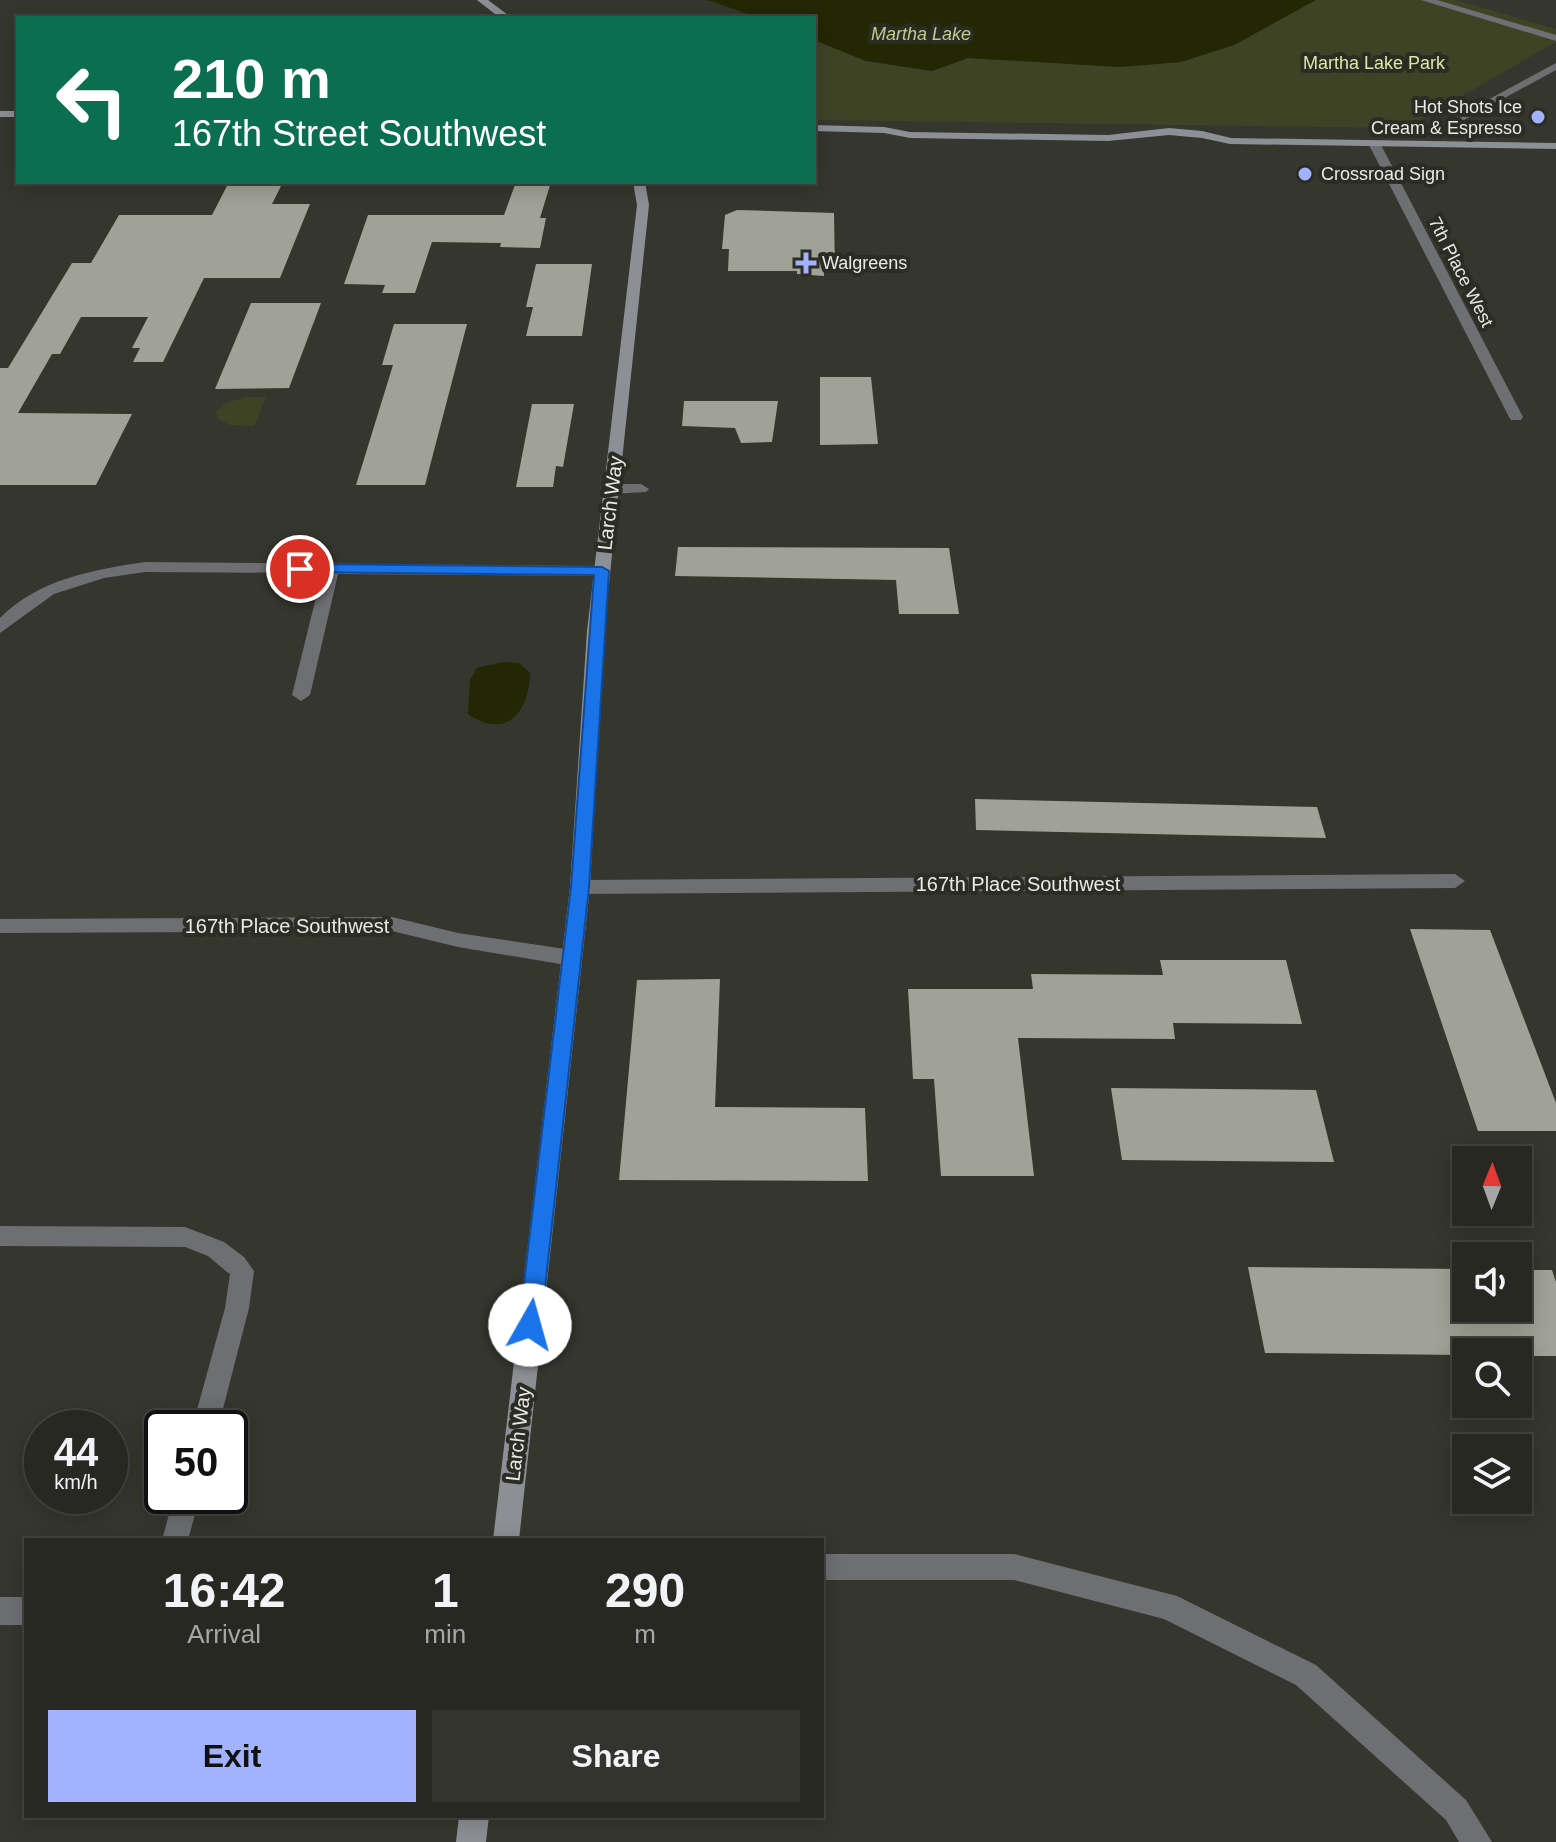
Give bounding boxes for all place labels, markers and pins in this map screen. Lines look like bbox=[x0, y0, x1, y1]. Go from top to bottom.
place label: Hot Shots Ice Cream & Espresso bbox=[1371, 97, 1522, 138]
marker: Hot Shots Ice Cream & Espresso bbox=[1529, 108, 1547, 126]
place label: Crossroad Sign bbox=[1321, 164, 1445, 184]
marker: Crossroad Sign bbox=[1296, 165, 1314, 183]
place label: Walgreens bbox=[822, 253, 907, 273]
marker: Walgreens bbox=[797, 254, 815, 272]
pin bbox=[266, 535, 334, 603]

